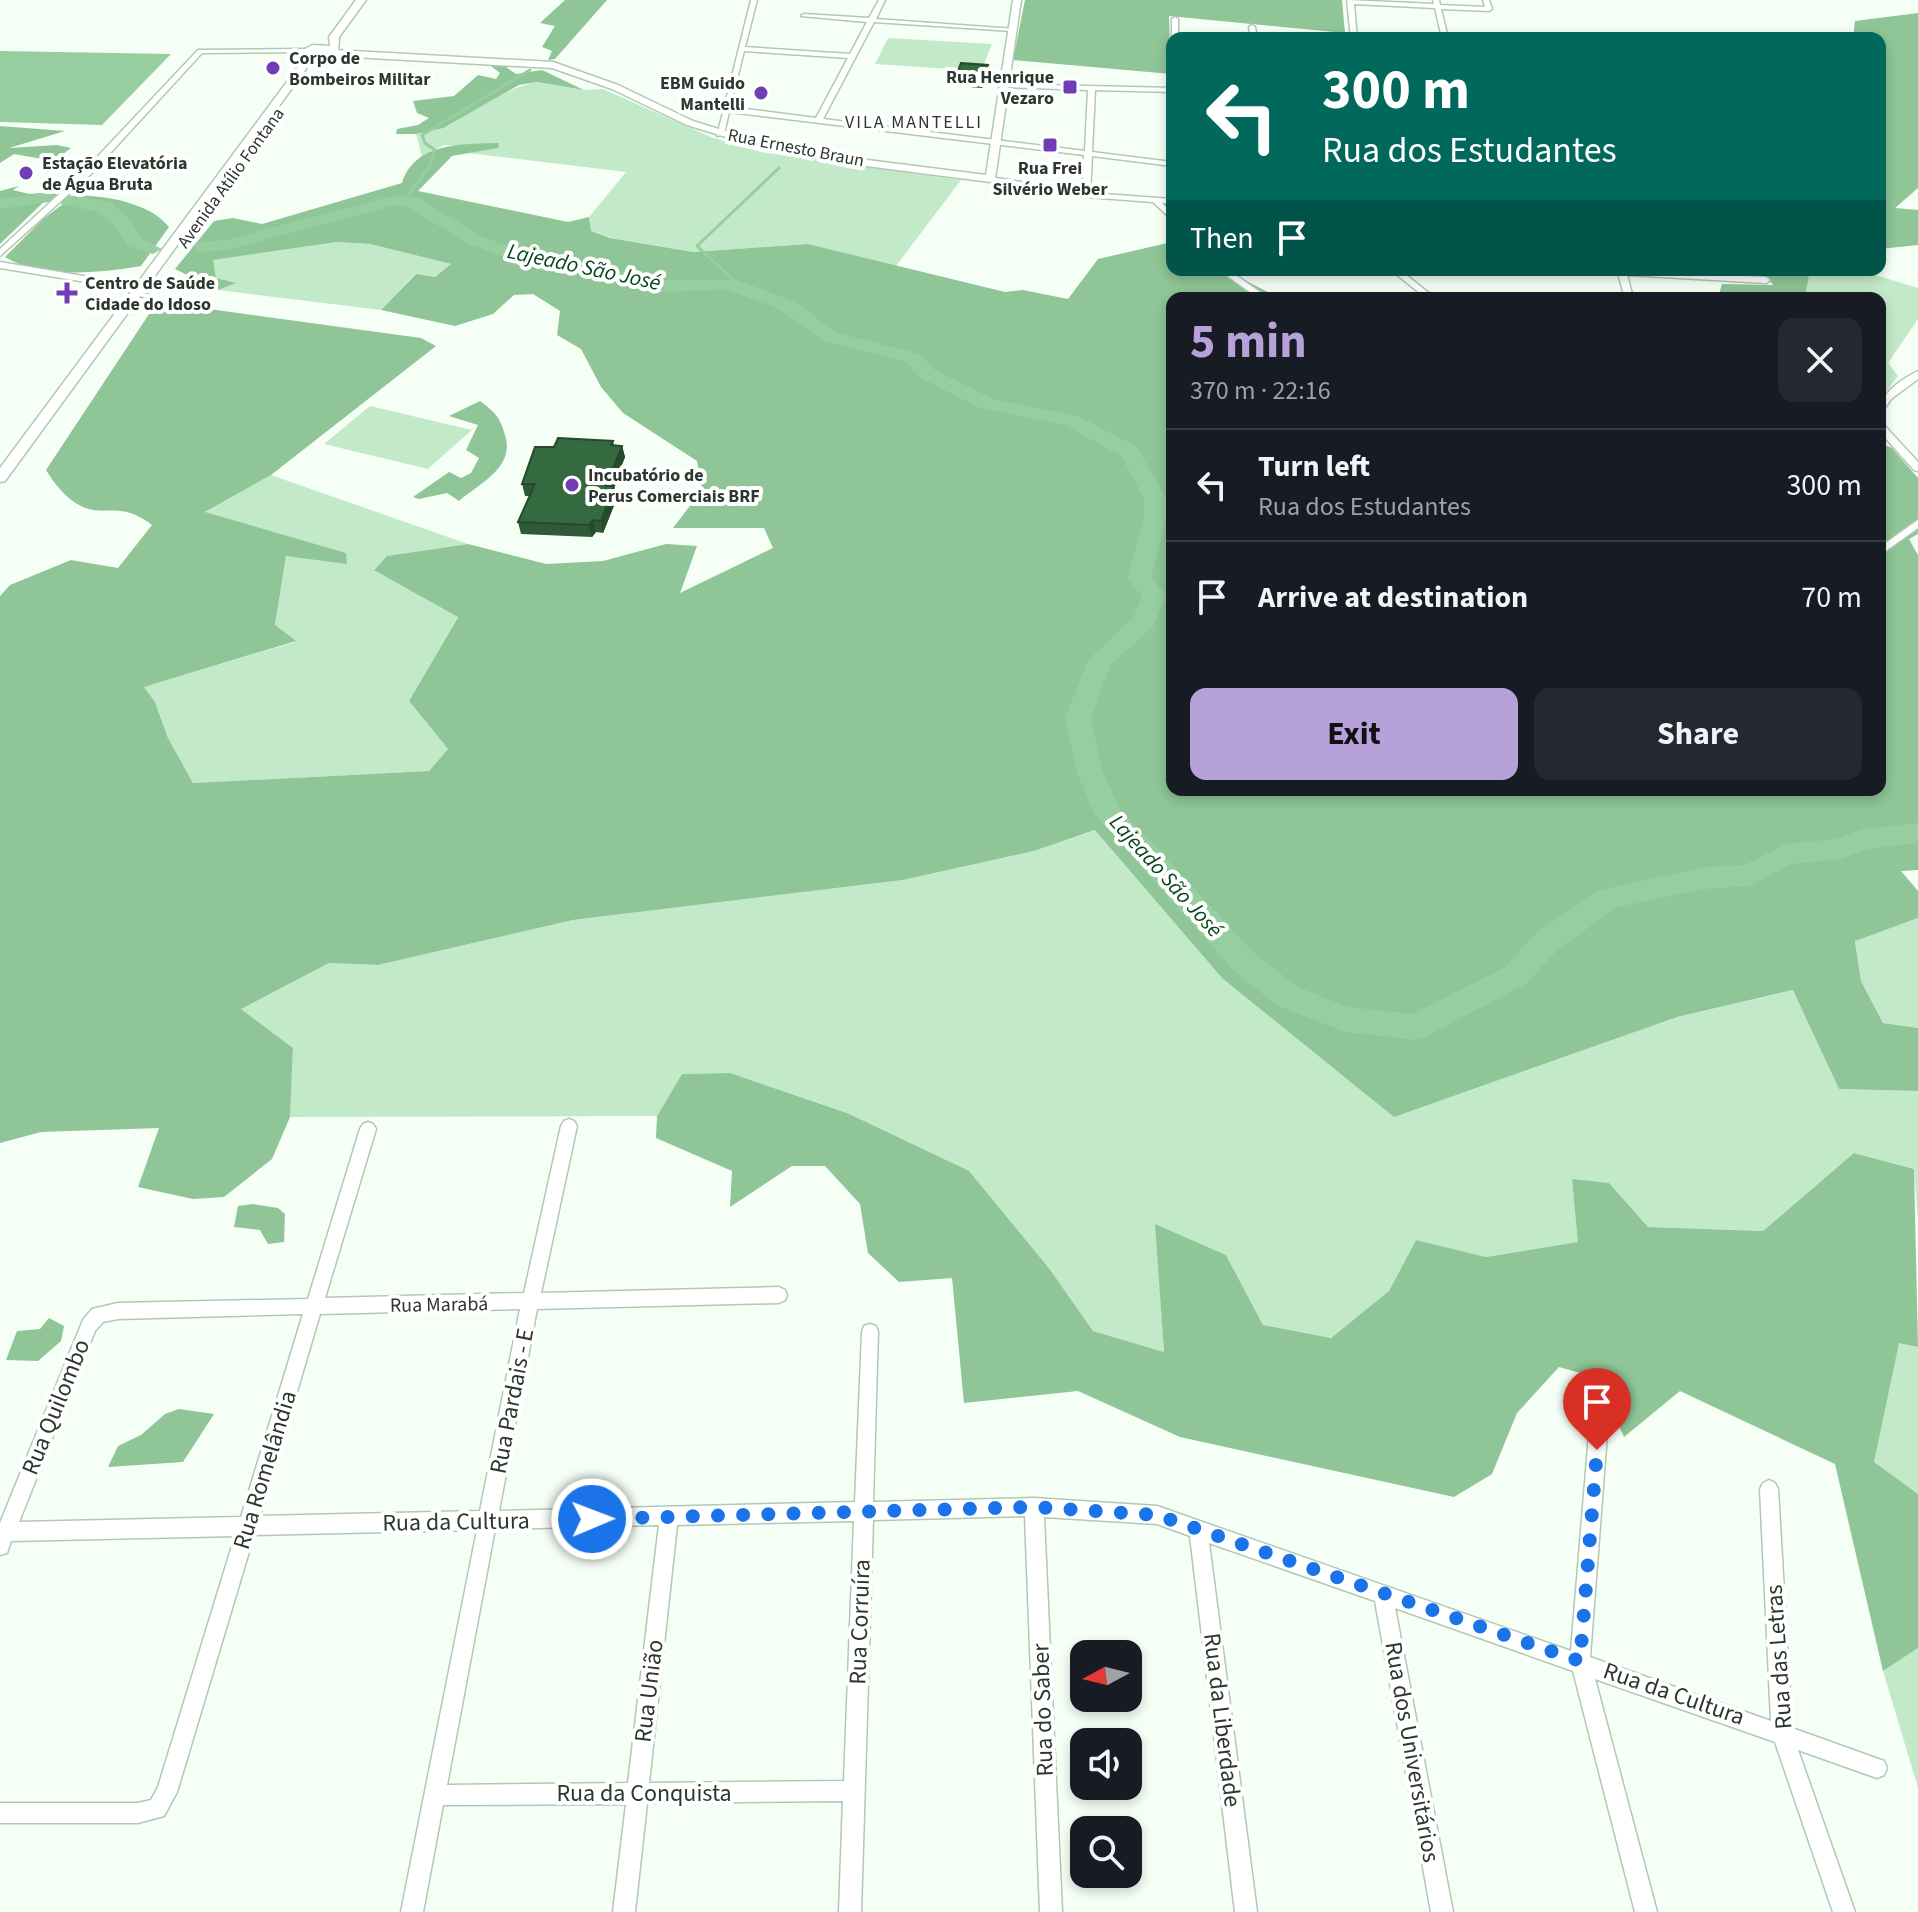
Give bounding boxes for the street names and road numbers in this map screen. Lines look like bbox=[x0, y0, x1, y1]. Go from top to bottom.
street label: Avenida Atílio Fontana bbox=[171, 103, 291, 253]
street label: Rua Ernesto Braun bbox=[726, 122, 866, 174]
street label: Rua Marabá bbox=[390, 1290, 488, 1320]
street label: Rua Pardais - E bbox=[481, 1325, 543, 1477]
street label: Rua Quilombo bbox=[13, 1334, 99, 1480]
street label: Rua Romelândia bbox=[224, 1386, 306, 1554]
street label: Rua da Cultura bbox=[382, 1503, 530, 1541]
street label: Rua Corruíra bbox=[840, 1559, 880, 1685]
street label: Rua das Letras bbox=[1756, 1583, 1802, 1731]
street label: Rua da Liberdade bbox=[1194, 1631, 1250, 1809]
street label: Rua União bbox=[625, 1638, 673, 1744]
street label: Rua dos Universitários bbox=[1375, 1639, 1449, 1865]
street label: Rua do Saber bbox=[1023, 1642, 1063, 1777]
street label: Rua da Cultura bbox=[1599, 1653, 1749, 1735]
street label: Rua da Conquista bbox=[556, 1776, 732, 1811]

